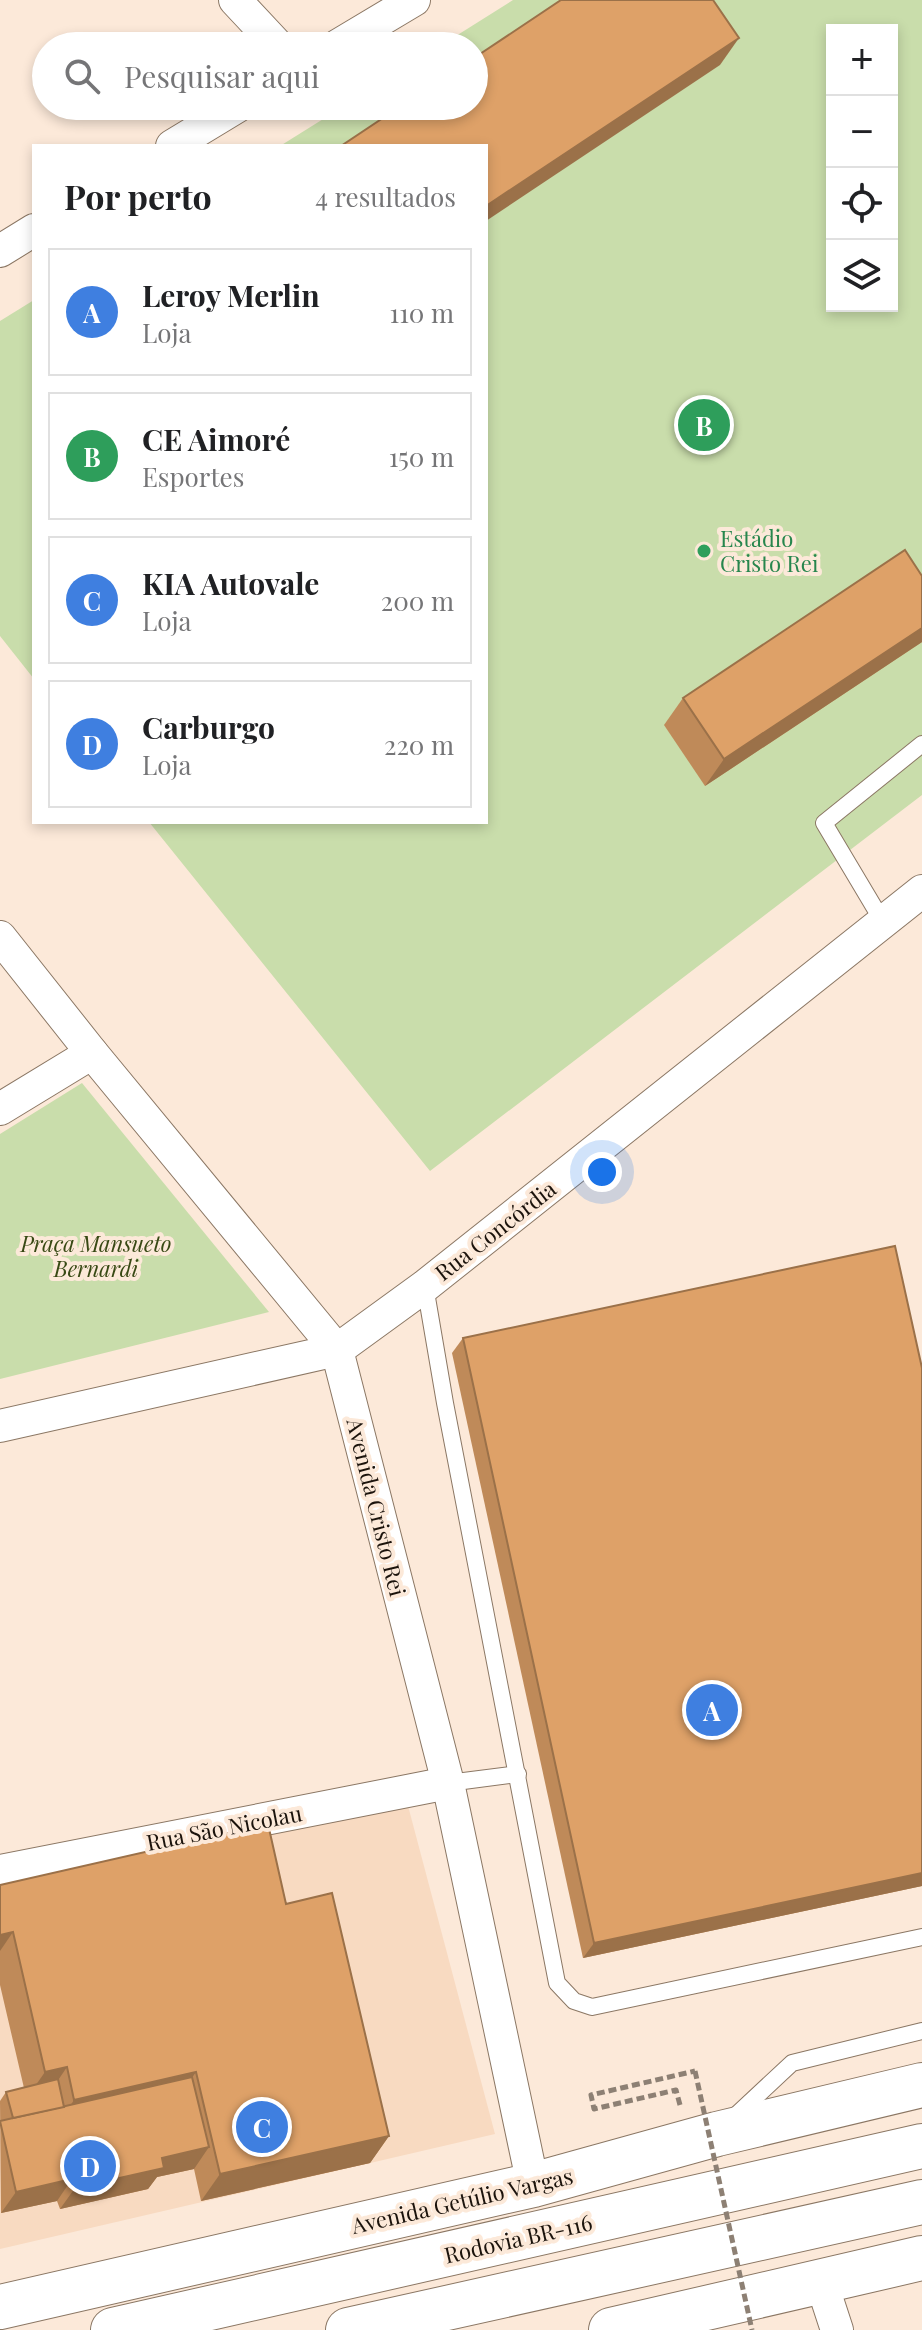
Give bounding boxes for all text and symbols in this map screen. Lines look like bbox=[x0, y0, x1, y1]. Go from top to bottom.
map controls bbox=[826, 24, 898, 312]
button: + bbox=[826, 24, 898, 96]
search box bbox=[32, 32, 488, 120]
icon: search bbox=[60, 54, 104, 98]
text: Pesquisar aqui bbox=[124, 56, 320, 96]
button: − bbox=[826, 96, 898, 168]
button: locate bbox=[826, 168, 898, 240]
text: Por perto bbox=[64, 173, 212, 219]
text: 4 resultados bbox=[315, 179, 456, 214]
button: layers bbox=[826, 240, 898, 312]
text: Leroy Merlin bbox=[142, 275, 320, 315]
text: A bbox=[83, 295, 101, 330]
text: 110 m bbox=[390, 295, 454, 330]
text: Loja bbox=[142, 315, 191, 350]
pin: B bbox=[678, 395, 730, 455]
text: CE Aimoré bbox=[142, 419, 290, 459]
text: B bbox=[83, 439, 101, 474]
text: 150 m bbox=[389, 439, 454, 474]
text: Esportes bbox=[142, 459, 244, 494]
place label: Estádio Cristo Rei bbox=[720, 523, 818, 578]
marker: Estádio Cristo Rei bbox=[695, 542, 713, 560]
text: KIA Autovale bbox=[142, 563, 319, 603]
text: C bbox=[83, 583, 101, 618]
text: 200 m bbox=[381, 583, 454, 618]
text: Loja bbox=[142, 603, 191, 638]
text: Carburgo bbox=[142, 707, 275, 747]
text: D bbox=[82, 727, 102, 762]
text: 220 m bbox=[384, 727, 454, 762]
text: Loja bbox=[142, 747, 191, 782]
your location bbox=[582, 1152, 622, 1192]
street label: Rua Concórdia bbox=[428, 1173, 562, 1287]
park label: Praça Mansueto Bernardi bbox=[19, 1228, 172, 1283]
street label: Avenida Cristo Rei bbox=[340, 1414, 414, 1599]
pin: A bbox=[686, 1680, 738, 1740]
street label: Rua São Nicolau bbox=[144, 1797, 305, 1857]
pin: C bbox=[236, 2097, 288, 2157]
pin: D bbox=[64, 2136, 116, 2196]
street label: Avenida Getúlio Vargas bbox=[347, 2160, 576, 2240]
street label: Rodovia BR-116 bbox=[441, 2206, 595, 2270]

